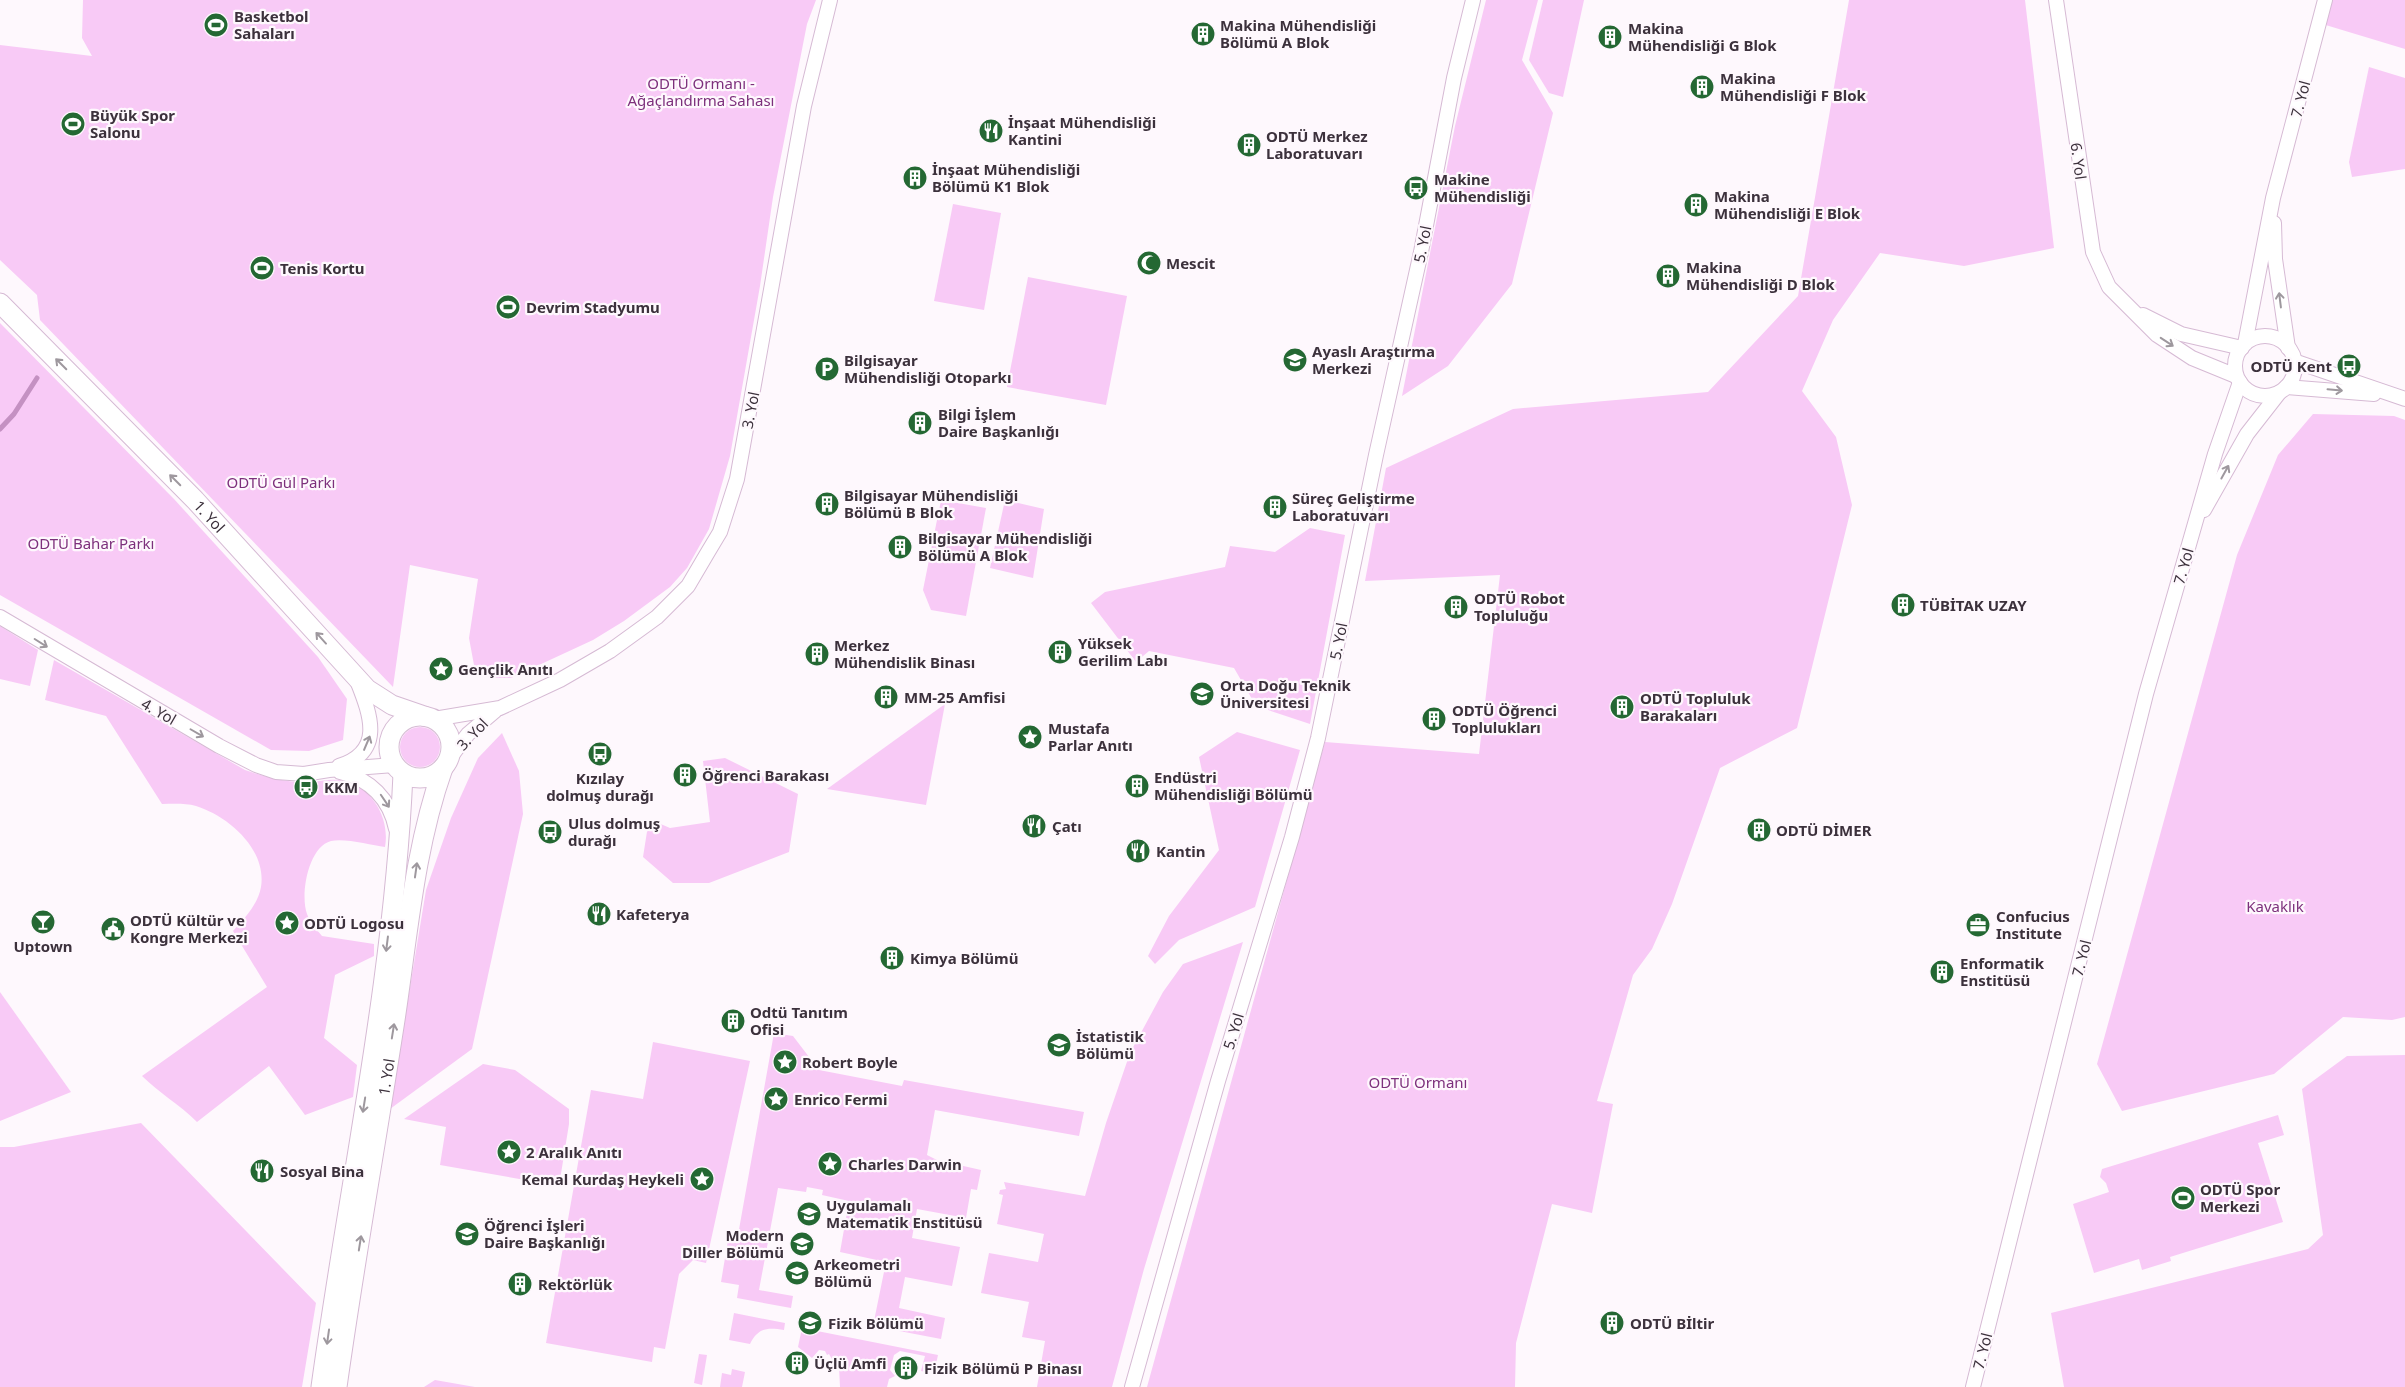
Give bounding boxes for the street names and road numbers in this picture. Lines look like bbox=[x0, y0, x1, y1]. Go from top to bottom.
street label: 7. Yol bbox=[2286, 78, 2314, 120]
street label: 6. Yol bbox=[2067, 141, 2091, 181]
street label: 5. Yol bbox=[1409, 224, 1435, 264]
street label: 3. Yol bbox=[737, 390, 763, 430]
street label: 1. Yol bbox=[190, 496, 230, 537]
street label: 7. Yol bbox=[2168, 545, 2198, 587]
street label: 5. Yol bbox=[1325, 621, 1351, 661]
street label: 4. Yol bbox=[138, 693, 180, 729]
street label: 3. Yol bbox=[452, 714, 492, 754]
street label: 7. Yol bbox=[2067, 938, 2095, 978]
street label: 5. Yol bbox=[1218, 1010, 1248, 1052]
street label: 1. Yol bbox=[373, 1057, 399, 1097]
street label: 7. Yol bbox=[1968, 1331, 1996, 1371]

